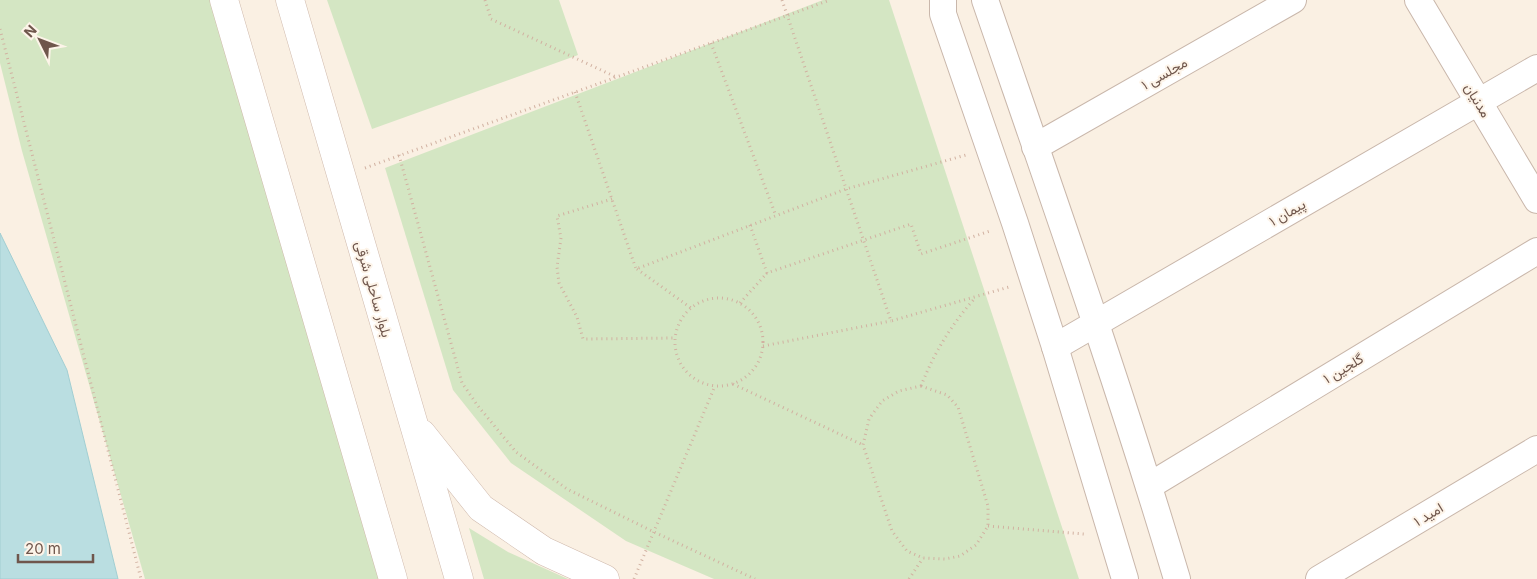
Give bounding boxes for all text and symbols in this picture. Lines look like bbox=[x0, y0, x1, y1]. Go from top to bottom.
north arrow bbox=[15, 15, 65, 65]
text: N bbox=[20, 21, 40, 41]
street label: مجلسی ۱ bbox=[1138, 53, 1191, 94]
street label: مدنیان bbox=[1460, 80, 1495, 121]
street label: پیمان ۱ bbox=[1266, 195, 1309, 231]
street label: بلوار ساحلی شرقی bbox=[351, 239, 396, 339]
street label: گلجین ۱ bbox=[1320, 349, 1367, 387]
street label: امید ۱ bbox=[1410, 499, 1446, 529]
scale bar bbox=[18, 532, 92, 564]
text: 20 m bbox=[25, 539, 61, 558]

